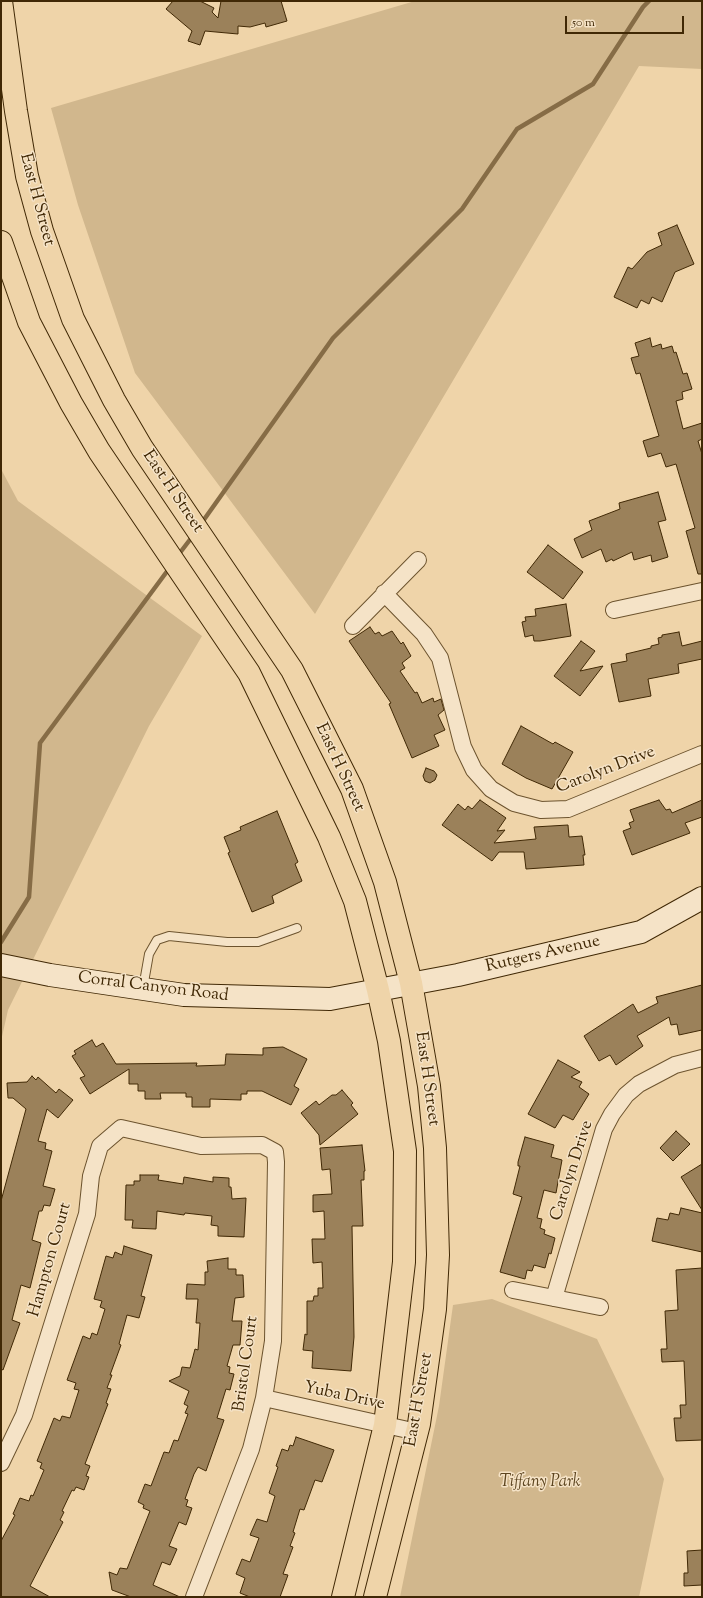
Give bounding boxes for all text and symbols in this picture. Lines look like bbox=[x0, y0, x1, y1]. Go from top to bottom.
scale bar bbox=[567, 8, 686, 34]
text: 50 m bbox=[572, 14, 595, 32]
street label: East H Street bbox=[14, 151, 58, 249]
street label: East H Street bbox=[137, 447, 207, 537]
street label: East H Street bbox=[310, 721, 368, 815]
street label: Carolyn Drive bbox=[554, 743, 658, 799]
street label: Rutgers Avenue bbox=[484, 932, 602, 978]
street label: Corral Canyon Road bbox=[76, 969, 230, 1007]
street label: East H Street bbox=[409, 1030, 443, 1128]
street label: Carolyn Drive bbox=[547, 1118, 599, 1224]
street label: Hampton Court bbox=[25, 1201, 77, 1319]
street label: Bristol Court bbox=[230, 1315, 264, 1413]
street label: East H Street bbox=[402, 1351, 438, 1449]
street label: Yuba Drive bbox=[302, 1378, 386, 1416]
park label: Tiffany Park bbox=[500, 1473, 580, 1493]

